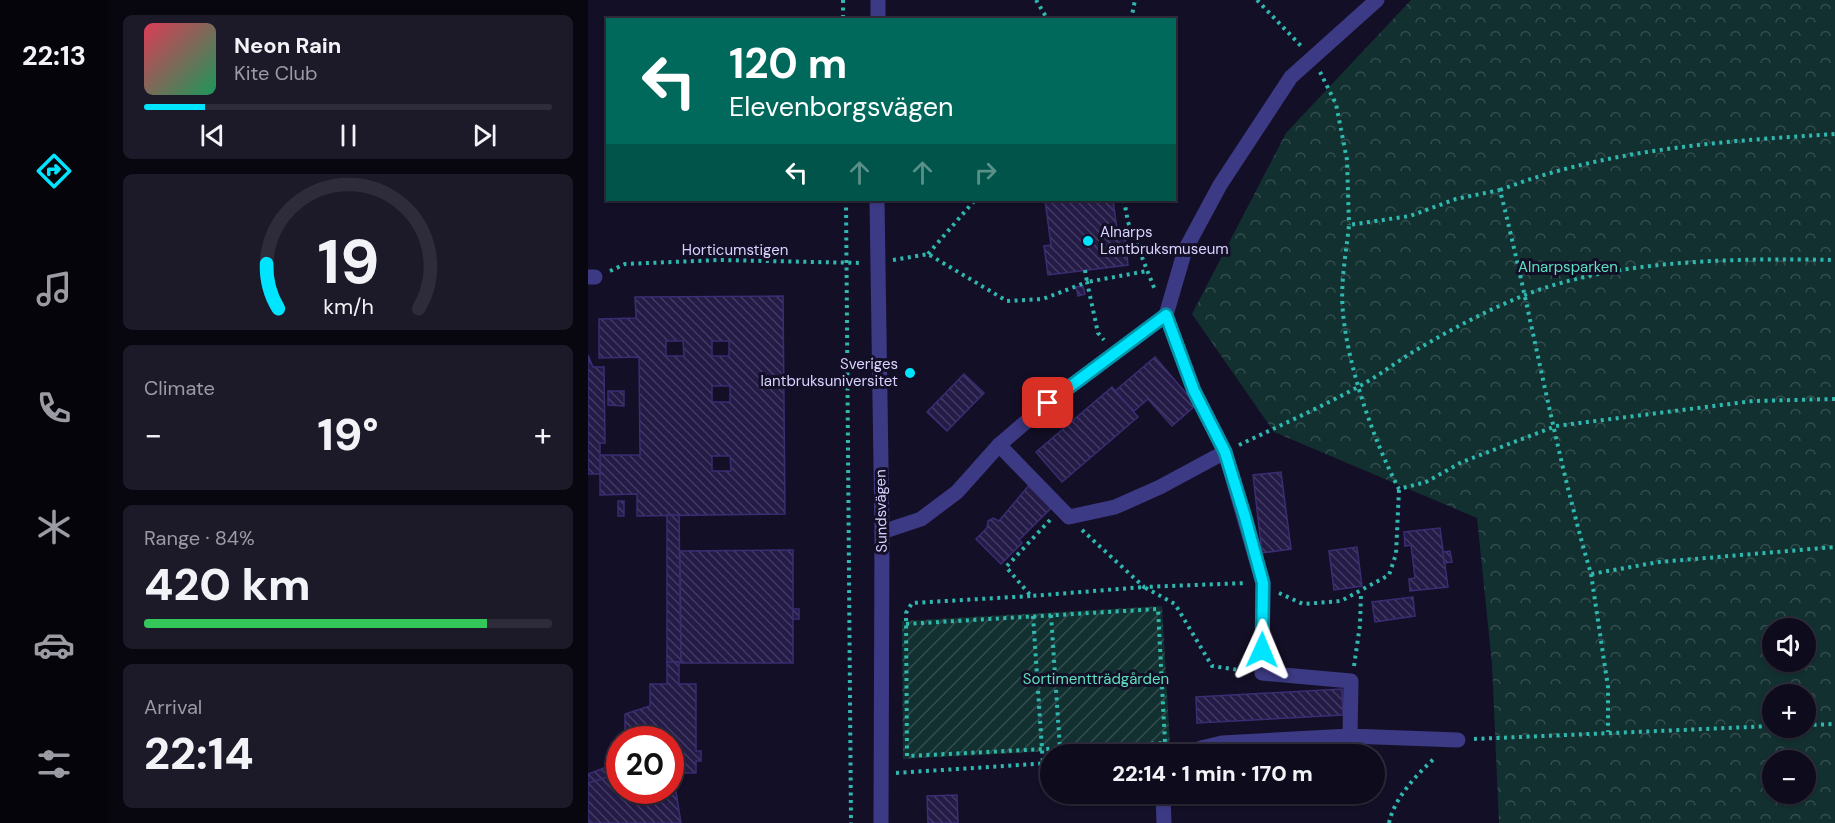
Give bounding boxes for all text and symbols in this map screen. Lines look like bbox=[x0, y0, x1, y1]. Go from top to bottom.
text: Neon Rain bbox=[234, 31, 341, 60]
text: 120 m bbox=[729, 36, 847, 91]
text: 22:13 bbox=[22, 38, 86, 73]
icon: left bbox=[630, 42, 708, 120]
text: Kite Club bbox=[234, 60, 318, 86]
text: Elevenborgsvägen bbox=[729, 89, 954, 124]
icon: previous bbox=[196, 119, 229, 152]
icon: pause bbox=[332, 119, 365, 152]
icon: next bbox=[468, 119, 501, 152]
icon: directions bbox=[33, 150, 75, 192]
icon: left bbox=[780, 156, 813, 189]
icon: ahead bbox=[843, 156, 876, 189]
icon: ahead bbox=[906, 156, 939, 189]
icon: right bbox=[969, 156, 1002, 189]
text: 19 bbox=[317, 221, 379, 302]
place label: Alnarps Lantbruksmuseum bbox=[1100, 222, 1229, 259]
marker: Alnarps Lantbruksmuseum bbox=[1081, 234, 1095, 248]
street label: Horticumstigen bbox=[682, 240, 788, 260]
park label: Alnarpsparken bbox=[1518, 257, 1618, 277]
icon: music bbox=[33, 268, 75, 310]
text: km/h bbox=[323, 294, 373, 322]
place label: Sveriges lantbruksuniversitet bbox=[760, 354, 898, 391]
marker: Sveriges lantbruksuniversitet bbox=[903, 366, 917, 380]
text: Climate bbox=[144, 375, 215, 401]
pin bbox=[1022, 377, 1073, 428]
icon: arrive bbox=[1031, 386, 1064, 419]
icon: phone bbox=[33, 387, 75, 429]
text: 19° bbox=[317, 405, 379, 464]
text: − bbox=[144, 413, 162, 456]
text: + bbox=[534, 413, 552, 456]
street label: Sundsvägen bbox=[870, 469, 892, 553]
icon: climate bbox=[33, 506, 75, 548]
text: Range · 84% bbox=[144, 525, 255, 551]
text: 420 km bbox=[144, 555, 310, 614]
position arrow bbox=[1230, 618, 1294, 682]
map controls bbox=[1762, 618, 1816, 804]
button: sound bbox=[1762, 618, 1816, 672]
icon: car bbox=[33, 624, 75, 666]
park label: Sortimentträdgården bbox=[1023, 669, 1169, 689]
button: + bbox=[1762, 684, 1816, 738]
text: Arrival bbox=[144, 694, 202, 720]
text: 22:14 bbox=[144, 724, 254, 783]
speed limit sign: 20 bbox=[606, 726, 684, 804]
icon: filters bbox=[33, 743, 75, 785]
button: − bbox=[1762, 750, 1816, 804]
text: 22:14 · 1 min · 170 m bbox=[1112, 759, 1313, 788]

